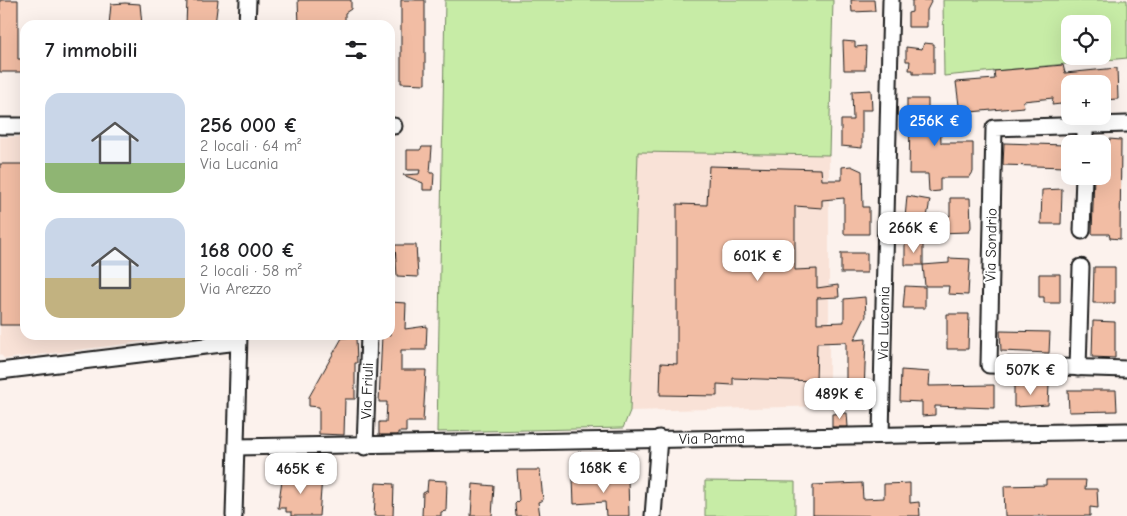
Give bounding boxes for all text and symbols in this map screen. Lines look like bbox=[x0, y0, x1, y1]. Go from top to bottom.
map controls bbox=[1061, 15, 1111, 185]
button: locate bbox=[1061, 15, 1111, 65]
icon: filters bbox=[342, 36, 370, 64]
text: 7 immobili bbox=[45, 38, 138, 62]
button: + bbox=[1061, 75, 1111, 125]
pin: 256K € bbox=[894, 104, 976, 147]
text: 256K € bbox=[910, 112, 960, 130]
icon: home bbox=[85, 113, 145, 173]
text: 256 000 € bbox=[200, 113, 298, 137]
button: − bbox=[1061, 135, 1111, 185]
text: 2 locali · 64 m² bbox=[200, 137, 301, 155]
text: Via Lucania bbox=[200, 155, 279, 173]
street label: Via Sondrio bbox=[981, 208, 1001, 282]
pin: 266K € bbox=[873, 212, 955, 254]
text: 266K € bbox=[889, 219, 939, 237]
icon: home bbox=[85, 238, 145, 298]
text: 168 000 € bbox=[200, 238, 295, 262]
pin: 601K € bbox=[717, 240, 799, 282]
text: 601K € bbox=[733, 247, 783, 265]
text: 2 locali · 58 m² bbox=[200, 262, 302, 280]
text: Via Arezzo bbox=[200, 280, 271, 298]
street label: Via Lucania bbox=[874, 286, 893, 360]
pin: 507K € bbox=[990, 354, 1072, 396]
text: 507K € bbox=[1006, 361, 1056, 379]
street label: Via Friuli bbox=[357, 362, 377, 420]
pin: 489K € bbox=[799, 378, 881, 420]
text: 489K € bbox=[815, 385, 865, 403]
street label: Via Parma bbox=[679, 429, 745, 448]
pin: 465K € bbox=[260, 452, 342, 495]
pin: 168K € bbox=[563, 452, 645, 494]
text: 168K € bbox=[580, 459, 628, 477]
text: 465K € bbox=[276, 460, 326, 478]

